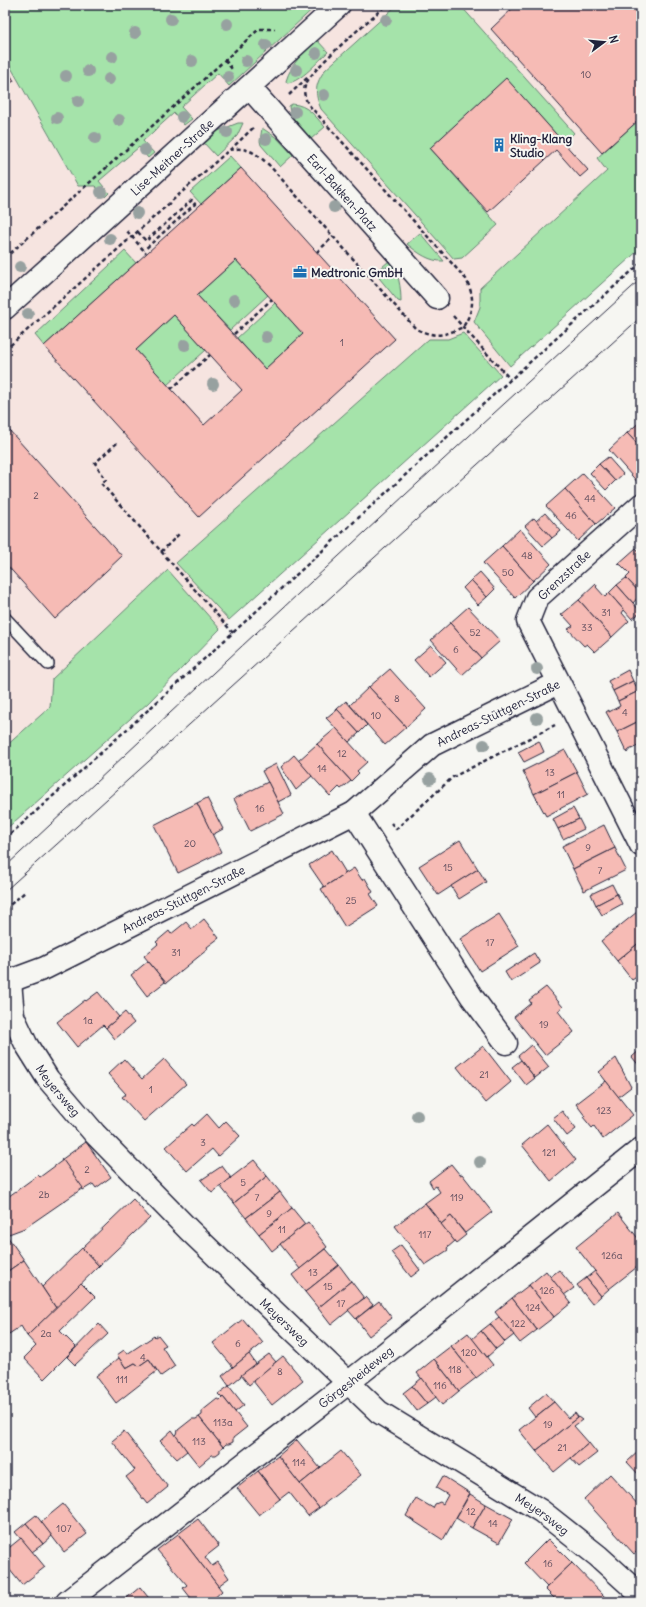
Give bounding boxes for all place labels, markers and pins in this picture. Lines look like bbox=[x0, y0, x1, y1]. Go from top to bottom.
place label: Kling-Klang Studio bbox=[510, 131, 572, 160]
building icon: Kling-Klang Studio bbox=[491, 137, 507, 153]
office icon: Medtronic GmbH bbox=[292, 264, 308, 280]
place label: Medtronic GmbH bbox=[311, 265, 403, 280]

